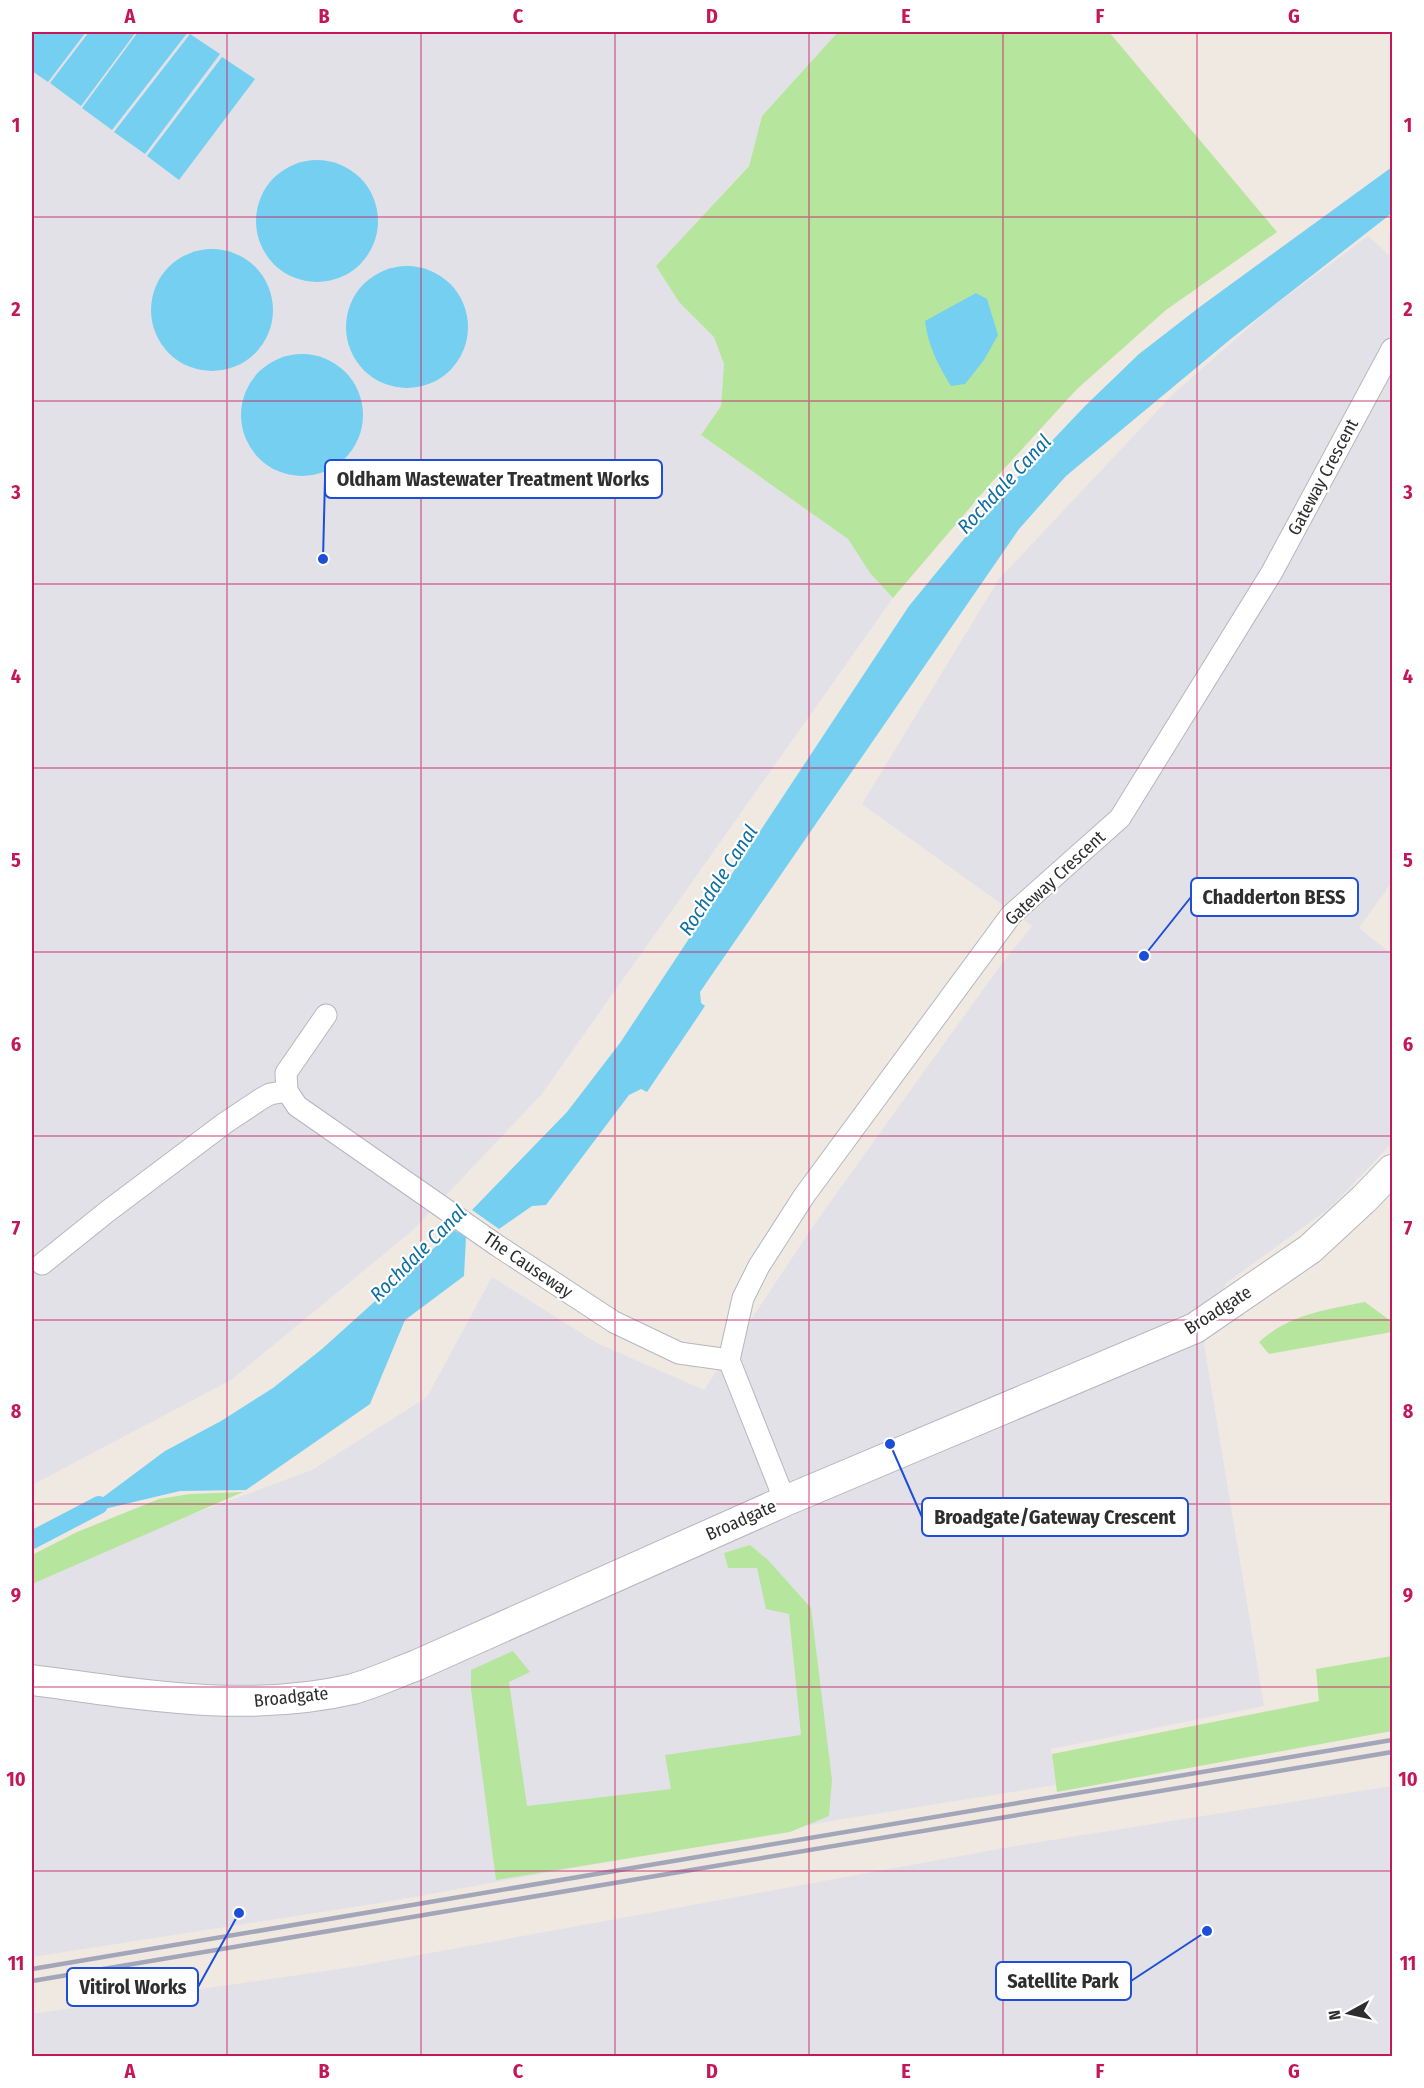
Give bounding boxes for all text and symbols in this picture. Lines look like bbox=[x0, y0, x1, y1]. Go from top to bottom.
text: A bbox=[124, 4, 137, 28]
text: B bbox=[318, 4, 330, 28]
text: C bbox=[513, 4, 524, 28]
text: D bbox=[706, 4, 718, 28]
text: E bbox=[901, 4, 911, 28]
text: F bbox=[1096, 4, 1105, 28]
text: G bbox=[1288, 4, 1300, 28]
text: 1 bbox=[12, 113, 20, 137]
text: 1 bbox=[1404, 113, 1412, 137]
text: 2 bbox=[10, 297, 21, 321]
text: 2 bbox=[1402, 297, 1413, 321]
street label: Gateway Crescent bbox=[1283, 415, 1363, 539]
water label: Rochdale Canal bbox=[952, 430, 1056, 538]
callout: Oldham Wastewater Treatment Works bbox=[325, 460, 662, 498]
text: Oldham Wastewater Treatment Works bbox=[337, 467, 650, 491]
text: 3 bbox=[10, 480, 21, 504]
text: 3 bbox=[1402, 480, 1413, 504]
text: 4 bbox=[11, 664, 21, 688]
text: 4 bbox=[1403, 664, 1413, 688]
water label: Rochdale Canal bbox=[674, 820, 762, 940]
street label: Gateway Crescent bbox=[1000, 826, 1110, 930]
text: 5 bbox=[11, 848, 21, 872]
text: 5 bbox=[1403, 848, 1413, 872]
callout: Chadderton BESS bbox=[1191, 878, 1358, 916]
text: Chadderton BESS bbox=[1203, 885, 1345, 909]
text: 6 bbox=[11, 1032, 21, 1056]
text: 6 bbox=[1403, 1032, 1413, 1056]
water label: Rochdale Canal bbox=[365, 1200, 471, 1306]
text: 7 bbox=[12, 1216, 21, 1240]
text: 7 bbox=[1404, 1216, 1413, 1240]
street label: The Causeway bbox=[479, 1227, 577, 1303]
street label: Broadgate bbox=[1180, 1281, 1256, 1339]
text: 8 bbox=[11, 1399, 22, 1423]
text: 8 bbox=[1403, 1399, 1414, 1423]
street label: Broadgate bbox=[702, 1495, 780, 1545]
callout: Broadgate/Gateway Crescent bbox=[922, 1498, 1188, 1536]
text: Broadgate/Gateway Crescent bbox=[934, 1505, 1177, 1529]
text: 9 bbox=[11, 1583, 21, 1607]
text: 9 bbox=[1403, 1583, 1413, 1607]
street label: Broadgate bbox=[253, 1682, 329, 1712]
text: 10 bbox=[6, 1767, 26, 1791]
text: 10 bbox=[1398, 1767, 1418, 1791]
text: 11 bbox=[8, 1951, 24, 1975]
text: 11 bbox=[1400, 1951, 1416, 1975]
callout: Satellite Park bbox=[996, 1962, 1131, 2000]
callout: Vitirol Works bbox=[67, 1968, 198, 2006]
text: Satellite Park bbox=[1007, 1969, 1120, 1993]
text: Vitirol Works bbox=[78, 1975, 187, 1999]
north arrow bbox=[1319, 1983, 1379, 2043]
text: N bbox=[1325, 2009, 1345, 2021]
text: A bbox=[124, 2059, 137, 2083]
text: B bbox=[318, 2059, 330, 2083]
text: C bbox=[513, 2059, 524, 2083]
text: D bbox=[706, 2059, 718, 2083]
text: E bbox=[901, 2059, 911, 2083]
text: F bbox=[1096, 2059, 1105, 2083]
text: G bbox=[1288, 2059, 1300, 2083]

